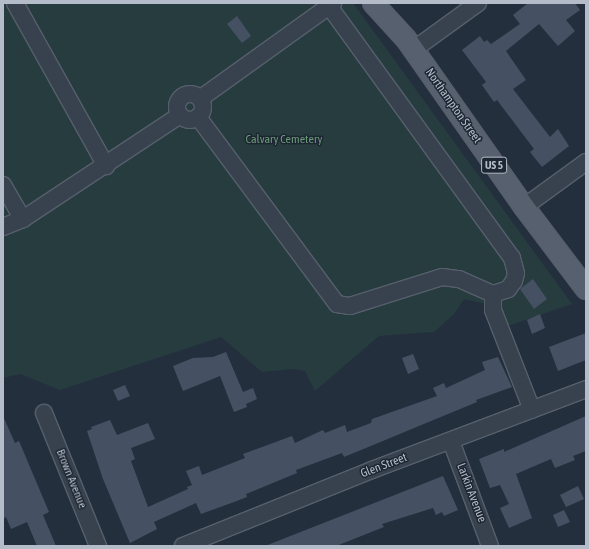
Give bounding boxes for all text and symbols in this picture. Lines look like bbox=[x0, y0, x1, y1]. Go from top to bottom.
street label: Northampton Street bbox=[422, 66, 484, 146]
park label: Calvary Cemetery bbox=[246, 133, 322, 147]
road number: US 5 bbox=[481, 156, 507, 174]
street label: Brown Avenue bbox=[53, 447, 89, 511]
street label: Glen Street bbox=[359, 451, 409, 481]
street label: Larkin Avenue bbox=[453, 461, 489, 525]

